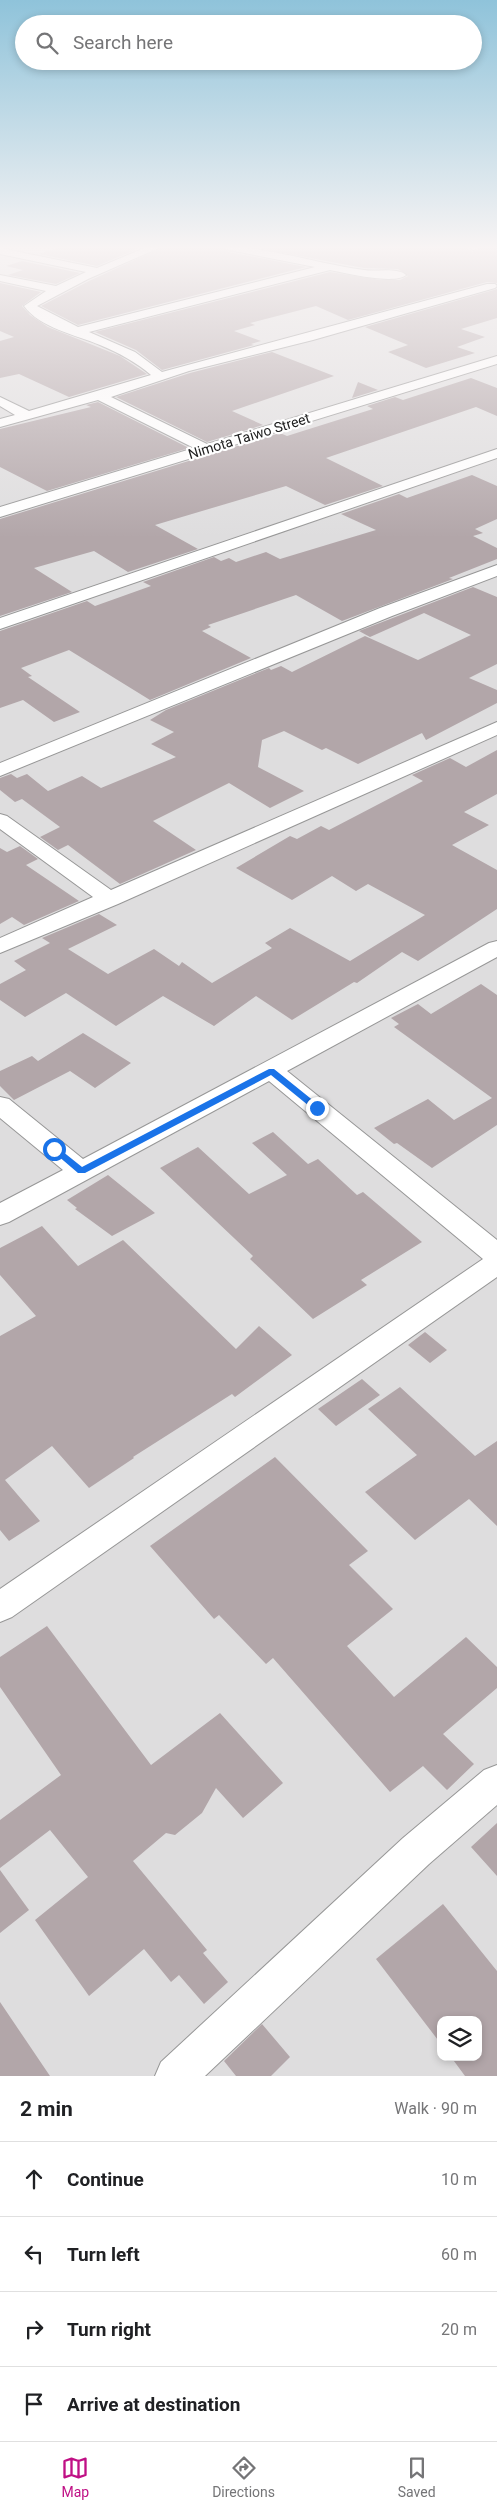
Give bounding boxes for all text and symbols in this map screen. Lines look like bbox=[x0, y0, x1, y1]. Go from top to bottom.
search box bbox=[15, 15, 482, 70]
icon: search bbox=[33, 29, 61, 57]
text: Search here bbox=[73, 31, 173, 54]
street label: Nimota Taiwo Street bbox=[186, 410, 312, 462]
route end bbox=[306, 1097, 329, 1120]
route start bbox=[43, 1138, 66, 1161]
map controls bbox=[437, 2016, 482, 2061]
button: layers bbox=[437, 2016, 482, 2061]
text: 2 min bbox=[20, 2097, 73, 2121]
text: Walk · 90 m bbox=[394, 2099, 477, 2118]
icon: ahead bbox=[20, 2165, 48, 2193]
text: Continue bbox=[67, 2168, 144, 2191]
text: 10 m bbox=[441, 2170, 477, 2189]
icon: left bbox=[20, 2240, 48, 2268]
text: Turn left bbox=[67, 2243, 140, 2266]
text: 60 m bbox=[441, 2245, 477, 2264]
icon: right bbox=[20, 2315, 48, 2343]
text: Turn right bbox=[67, 2318, 151, 2341]
text: 20 m bbox=[441, 2320, 477, 2339]
icon: arrive bbox=[20, 2390, 48, 2418]
text: Arrive at destination bbox=[67, 2393, 240, 2416]
tab: Map bbox=[61, 2454, 89, 2500]
tab: Directions bbox=[212, 2454, 275, 2500]
tab: Saved bbox=[398, 2454, 436, 2500]

